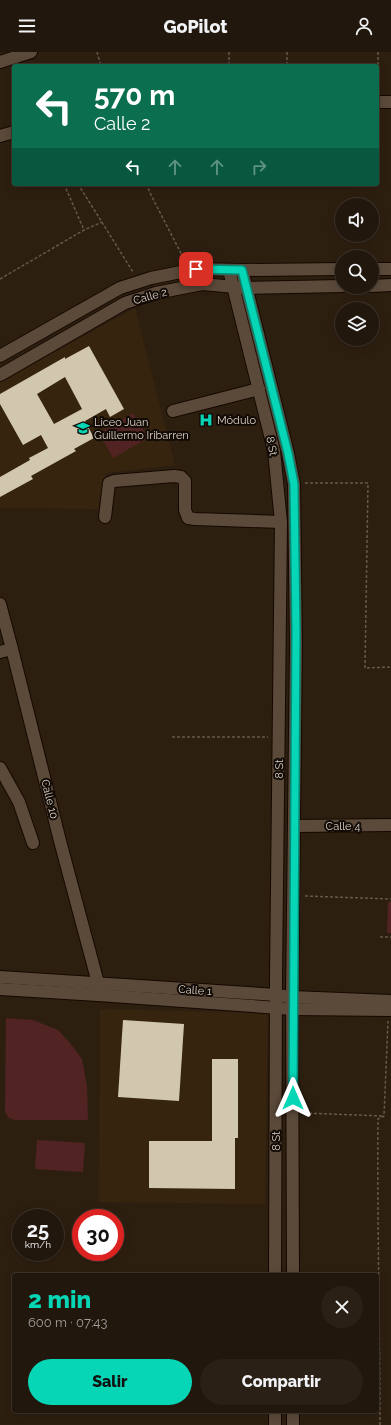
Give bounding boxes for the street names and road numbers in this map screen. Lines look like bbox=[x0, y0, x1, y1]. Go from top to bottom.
street label: Calle 2 bbox=[132, 285, 169, 307]
street label: 8 St bbox=[263, 435, 280, 457]
street label: 8 St bbox=[273, 759, 286, 779]
street label: Calle 10 bbox=[38, 778, 61, 820]
street label: Calle 4 bbox=[326, 820, 360, 833]
street label: Calle 1 bbox=[178, 983, 212, 998]
street label: 8 St bbox=[270, 1131, 283, 1151]

